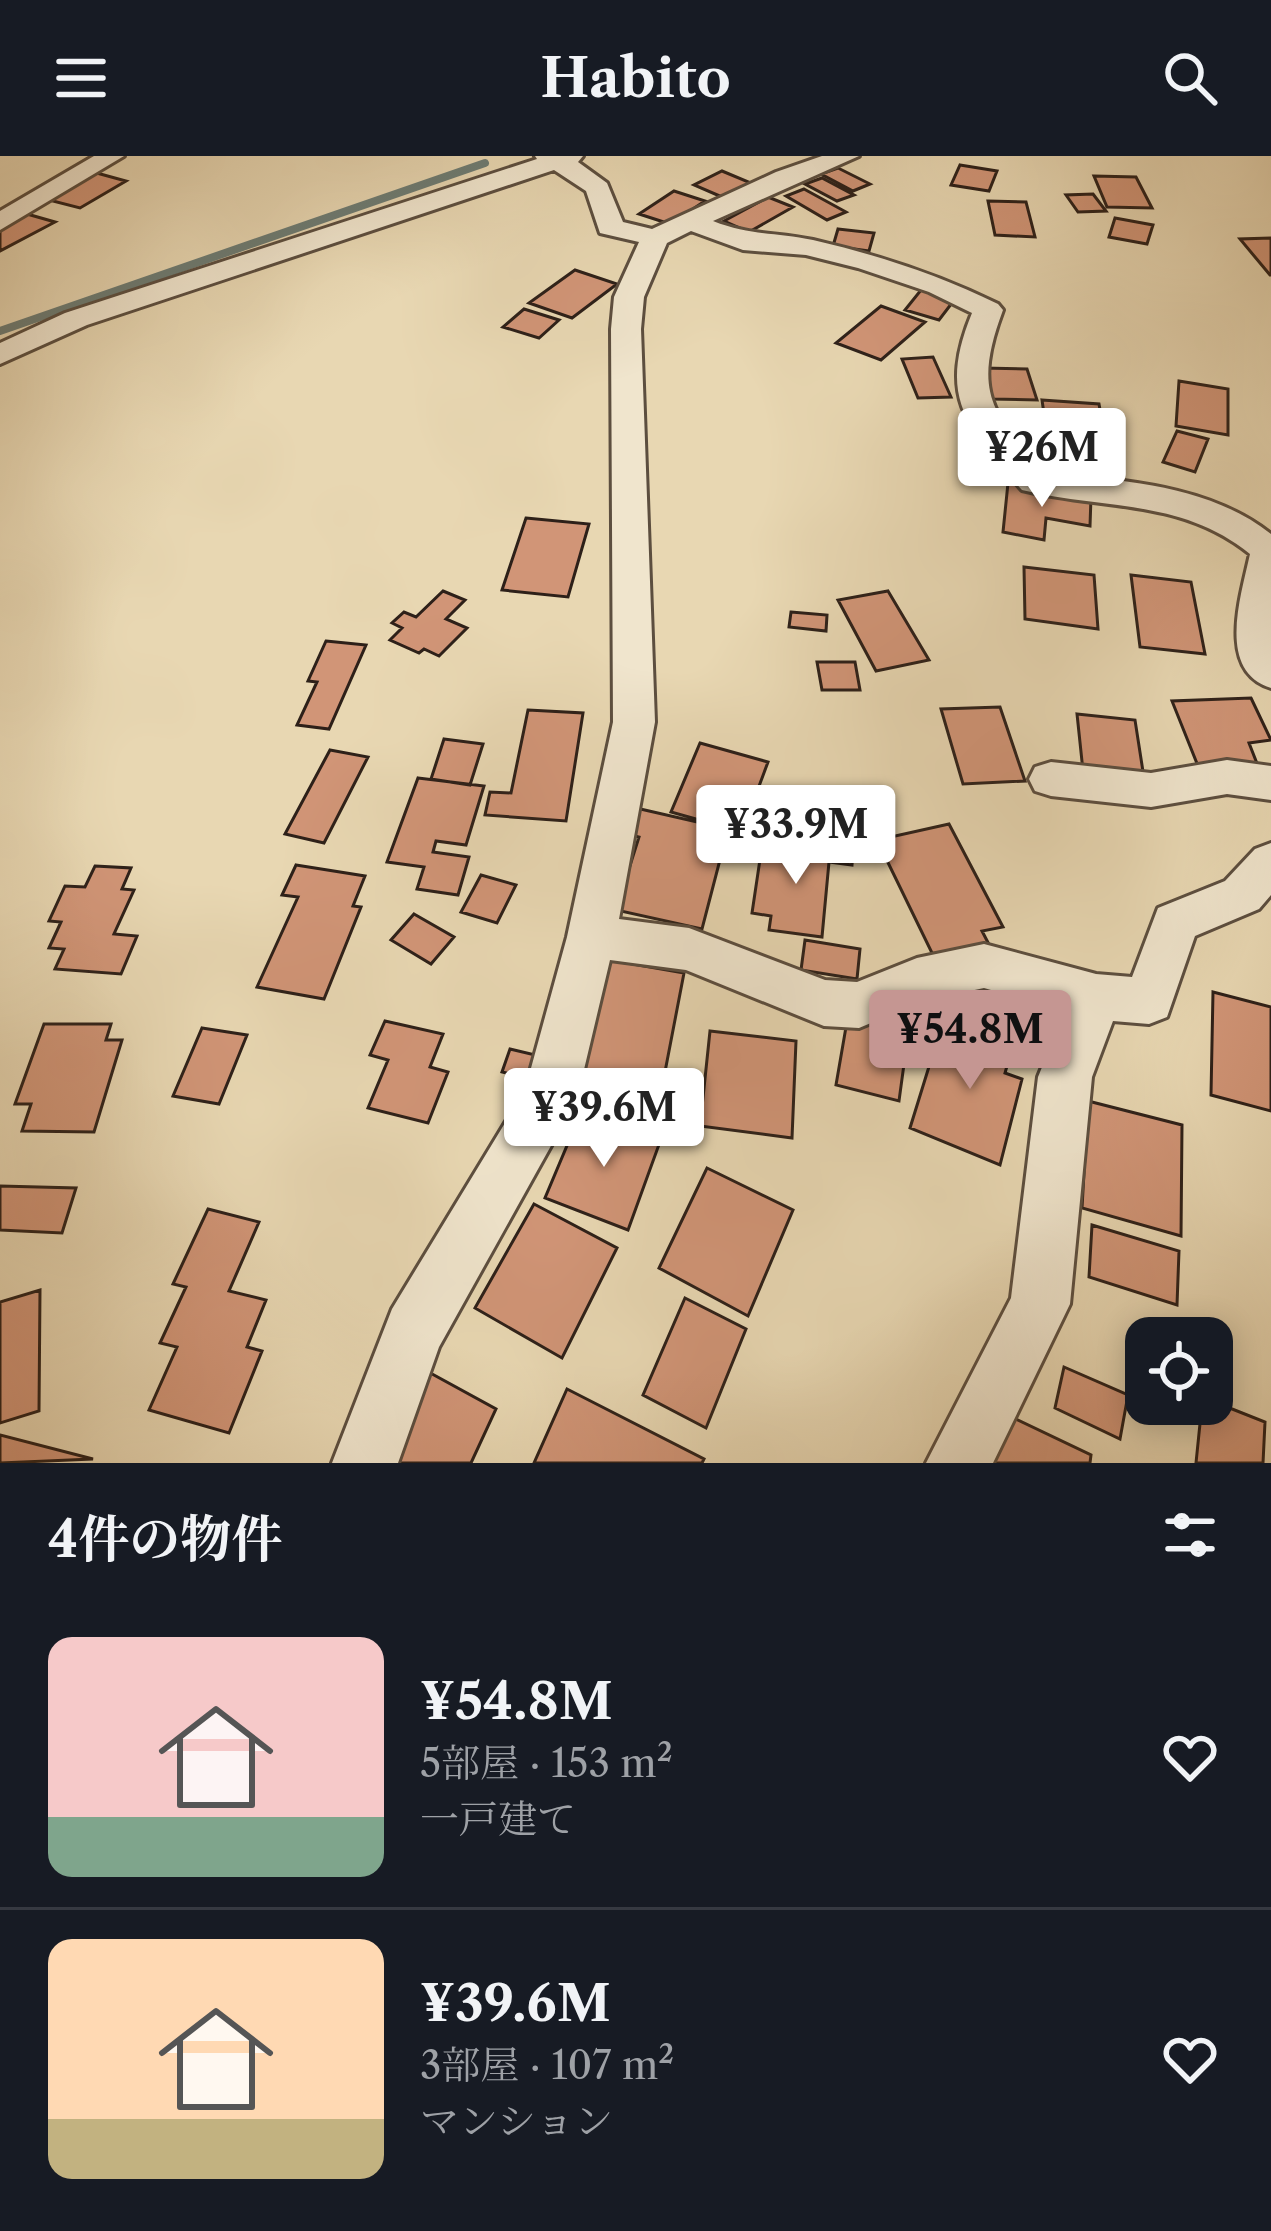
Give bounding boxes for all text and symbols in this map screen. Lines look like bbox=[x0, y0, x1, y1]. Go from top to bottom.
icon: menu bbox=[48, 45, 114, 111]
text: Habito bbox=[540, 45, 731, 111]
icon: search bbox=[1157, 45, 1223, 111]
pin: ¥26M bbox=[971, 408, 1113, 510]
text: ¥26M bbox=[985, 423, 1099, 471]
pin: ¥33.9M bbox=[698, 785, 894, 887]
text: ¥33.9M bbox=[723, 800, 869, 848]
pin: ¥54.8M bbox=[872, 990, 1068, 1092]
text: ¥54.8M bbox=[896, 1005, 1044, 1053]
pin: ¥39.6M bbox=[506, 1068, 702, 1170]
text: ¥39.6M bbox=[531, 1083, 677, 1131]
map controls bbox=[1125, 1317, 1233, 1425]
button: locate bbox=[1125, 1317, 1233, 1425]
icon: filters bbox=[1157, 1502, 1223, 1568]
text: 4件の物件 bbox=[48, 1508, 282, 1570]
text: ¥54.8M bbox=[420, 1670, 613, 1732]
icon: home bbox=[144, 1685, 288, 1829]
icon: heart bbox=[1157, 1724, 1223, 1790]
text: 5部屋 · 153 m² bbox=[420, 1739, 673, 1787]
text: 一戸建て bbox=[420, 1795, 576, 1843]
text: ¥39.6M bbox=[420, 1972, 611, 2034]
icon: home bbox=[144, 1987, 288, 2131]
icon: heart bbox=[1157, 2026, 1223, 2092]
text: 3部屋 · 107 m² bbox=[420, 2041, 674, 2089]
text: マンション bbox=[420, 2097, 613, 2145]

